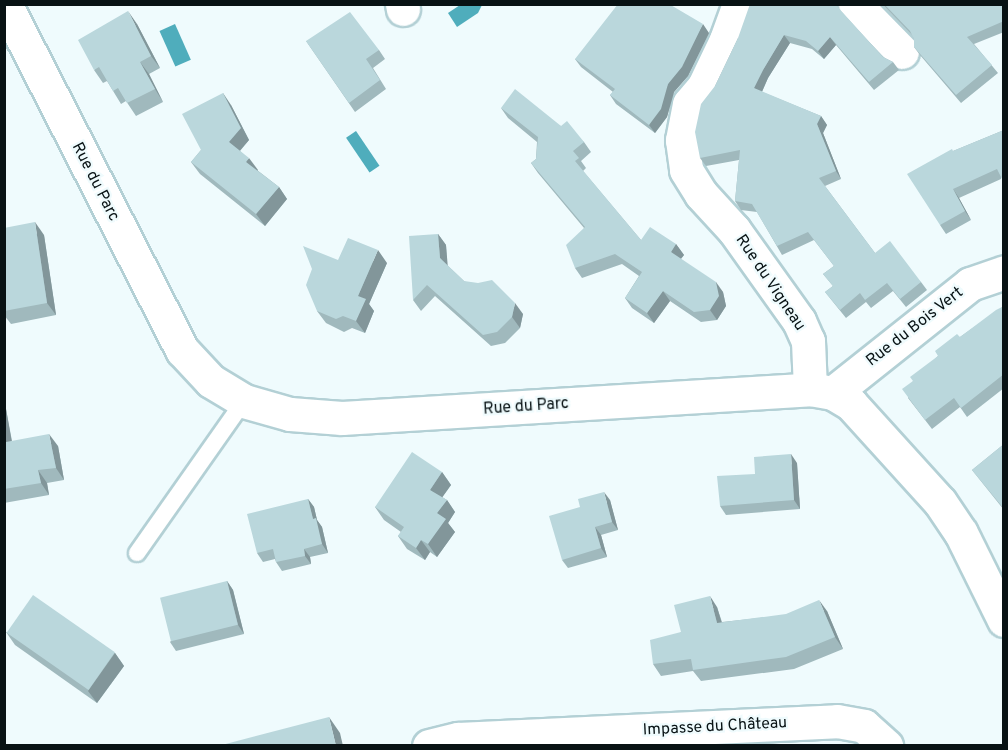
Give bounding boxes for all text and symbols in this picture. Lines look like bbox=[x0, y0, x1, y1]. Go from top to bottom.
street label: Rue du Parc bbox=[67, 139, 123, 225]
street label: Rue du Vigneau bbox=[731, 231, 809, 335]
street label: Rue du Bois Vert bbox=[862, 283, 968, 371]
street label: Rue du Parc bbox=[483, 394, 569, 420]
street label: Impasse du Château bbox=[642, 714, 788, 740]

